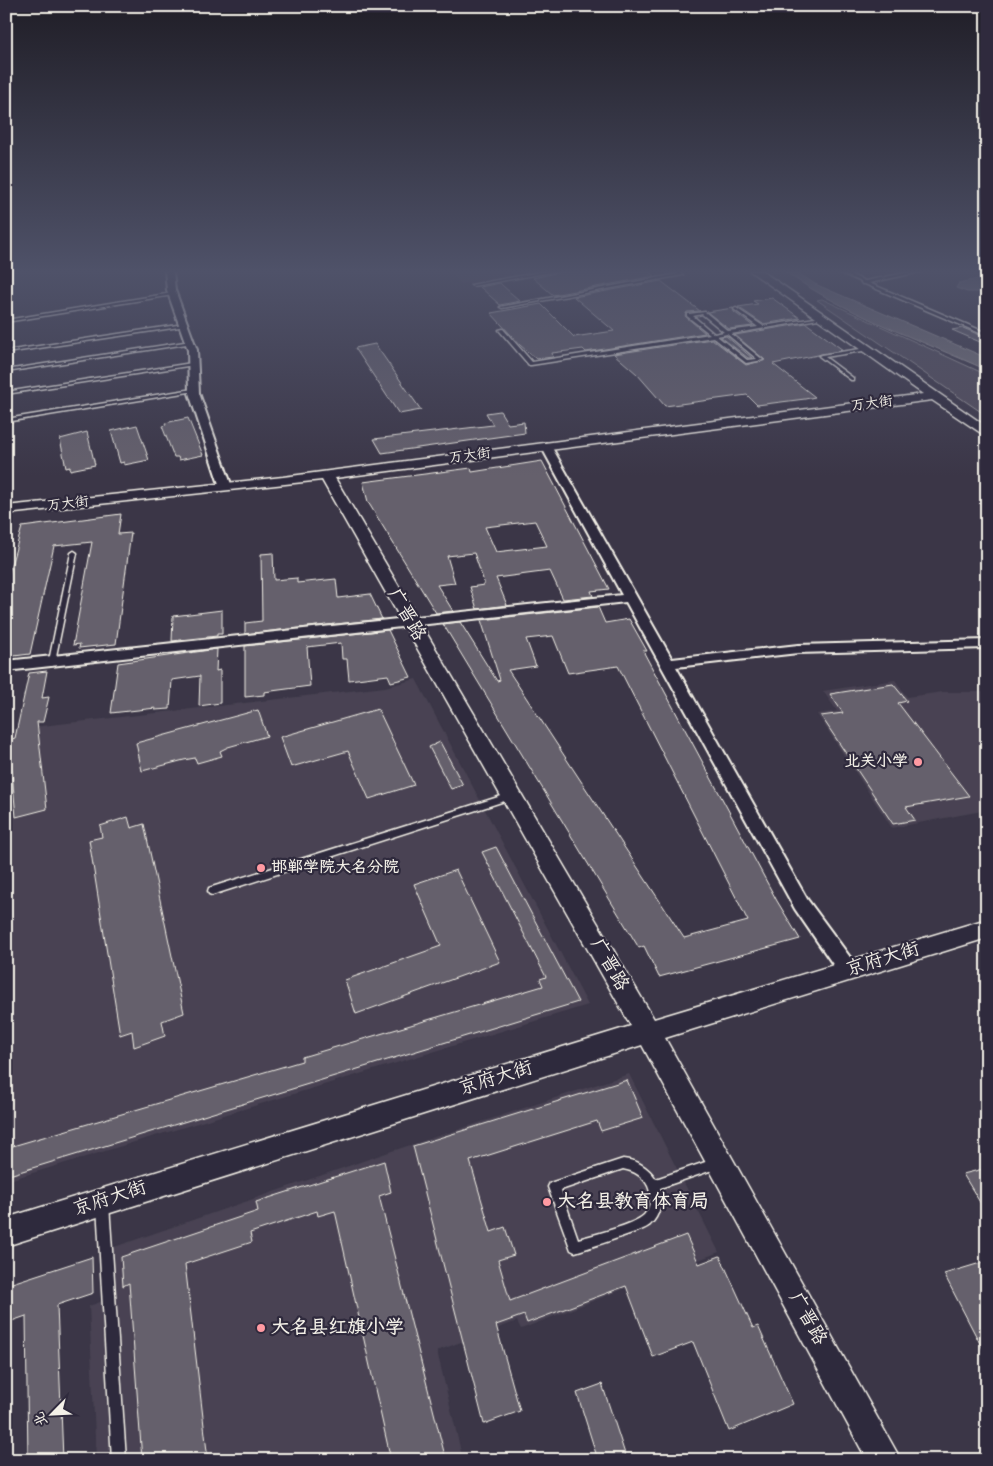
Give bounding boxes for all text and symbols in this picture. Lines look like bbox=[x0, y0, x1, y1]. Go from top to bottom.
street label: 万大街 bbox=[850, 391, 894, 417]
street label: 万大街 bbox=[448, 443, 492, 469]
street label: 万大街 bbox=[46, 491, 90, 517]
street label: 广晋路 bbox=[380, 584, 432, 646]
place label: 北关小学 bbox=[844, 750, 908, 774]
marker: 北关小学 bbox=[912, 756, 924, 768]
place label: 邯郸学院大名分院 bbox=[271, 856, 399, 880]
marker: 邯郸学院大名分院 bbox=[255, 862, 267, 874]
street label: 广晋路 bbox=[583, 934, 635, 996]
street label: 京府大街 bbox=[843, 936, 923, 984]
street label: 京府大街 bbox=[456, 1055, 536, 1103]
street label: 京府大街 bbox=[70, 1174, 150, 1224]
place label: 大名县教育体育局 bbox=[557, 1189, 709, 1216]
marker: 大名县教育体育局 bbox=[541, 1196, 553, 1208]
street label: 广晋路 bbox=[781, 1288, 833, 1350]
place label: 大名县红旗小学 bbox=[271, 1315, 404, 1342]
marker: 大名县红旗小学 bbox=[255, 1322, 267, 1334]
north arrow bbox=[28, 1388, 78, 1438]
text: 北 bbox=[29, 1408, 54, 1429]

